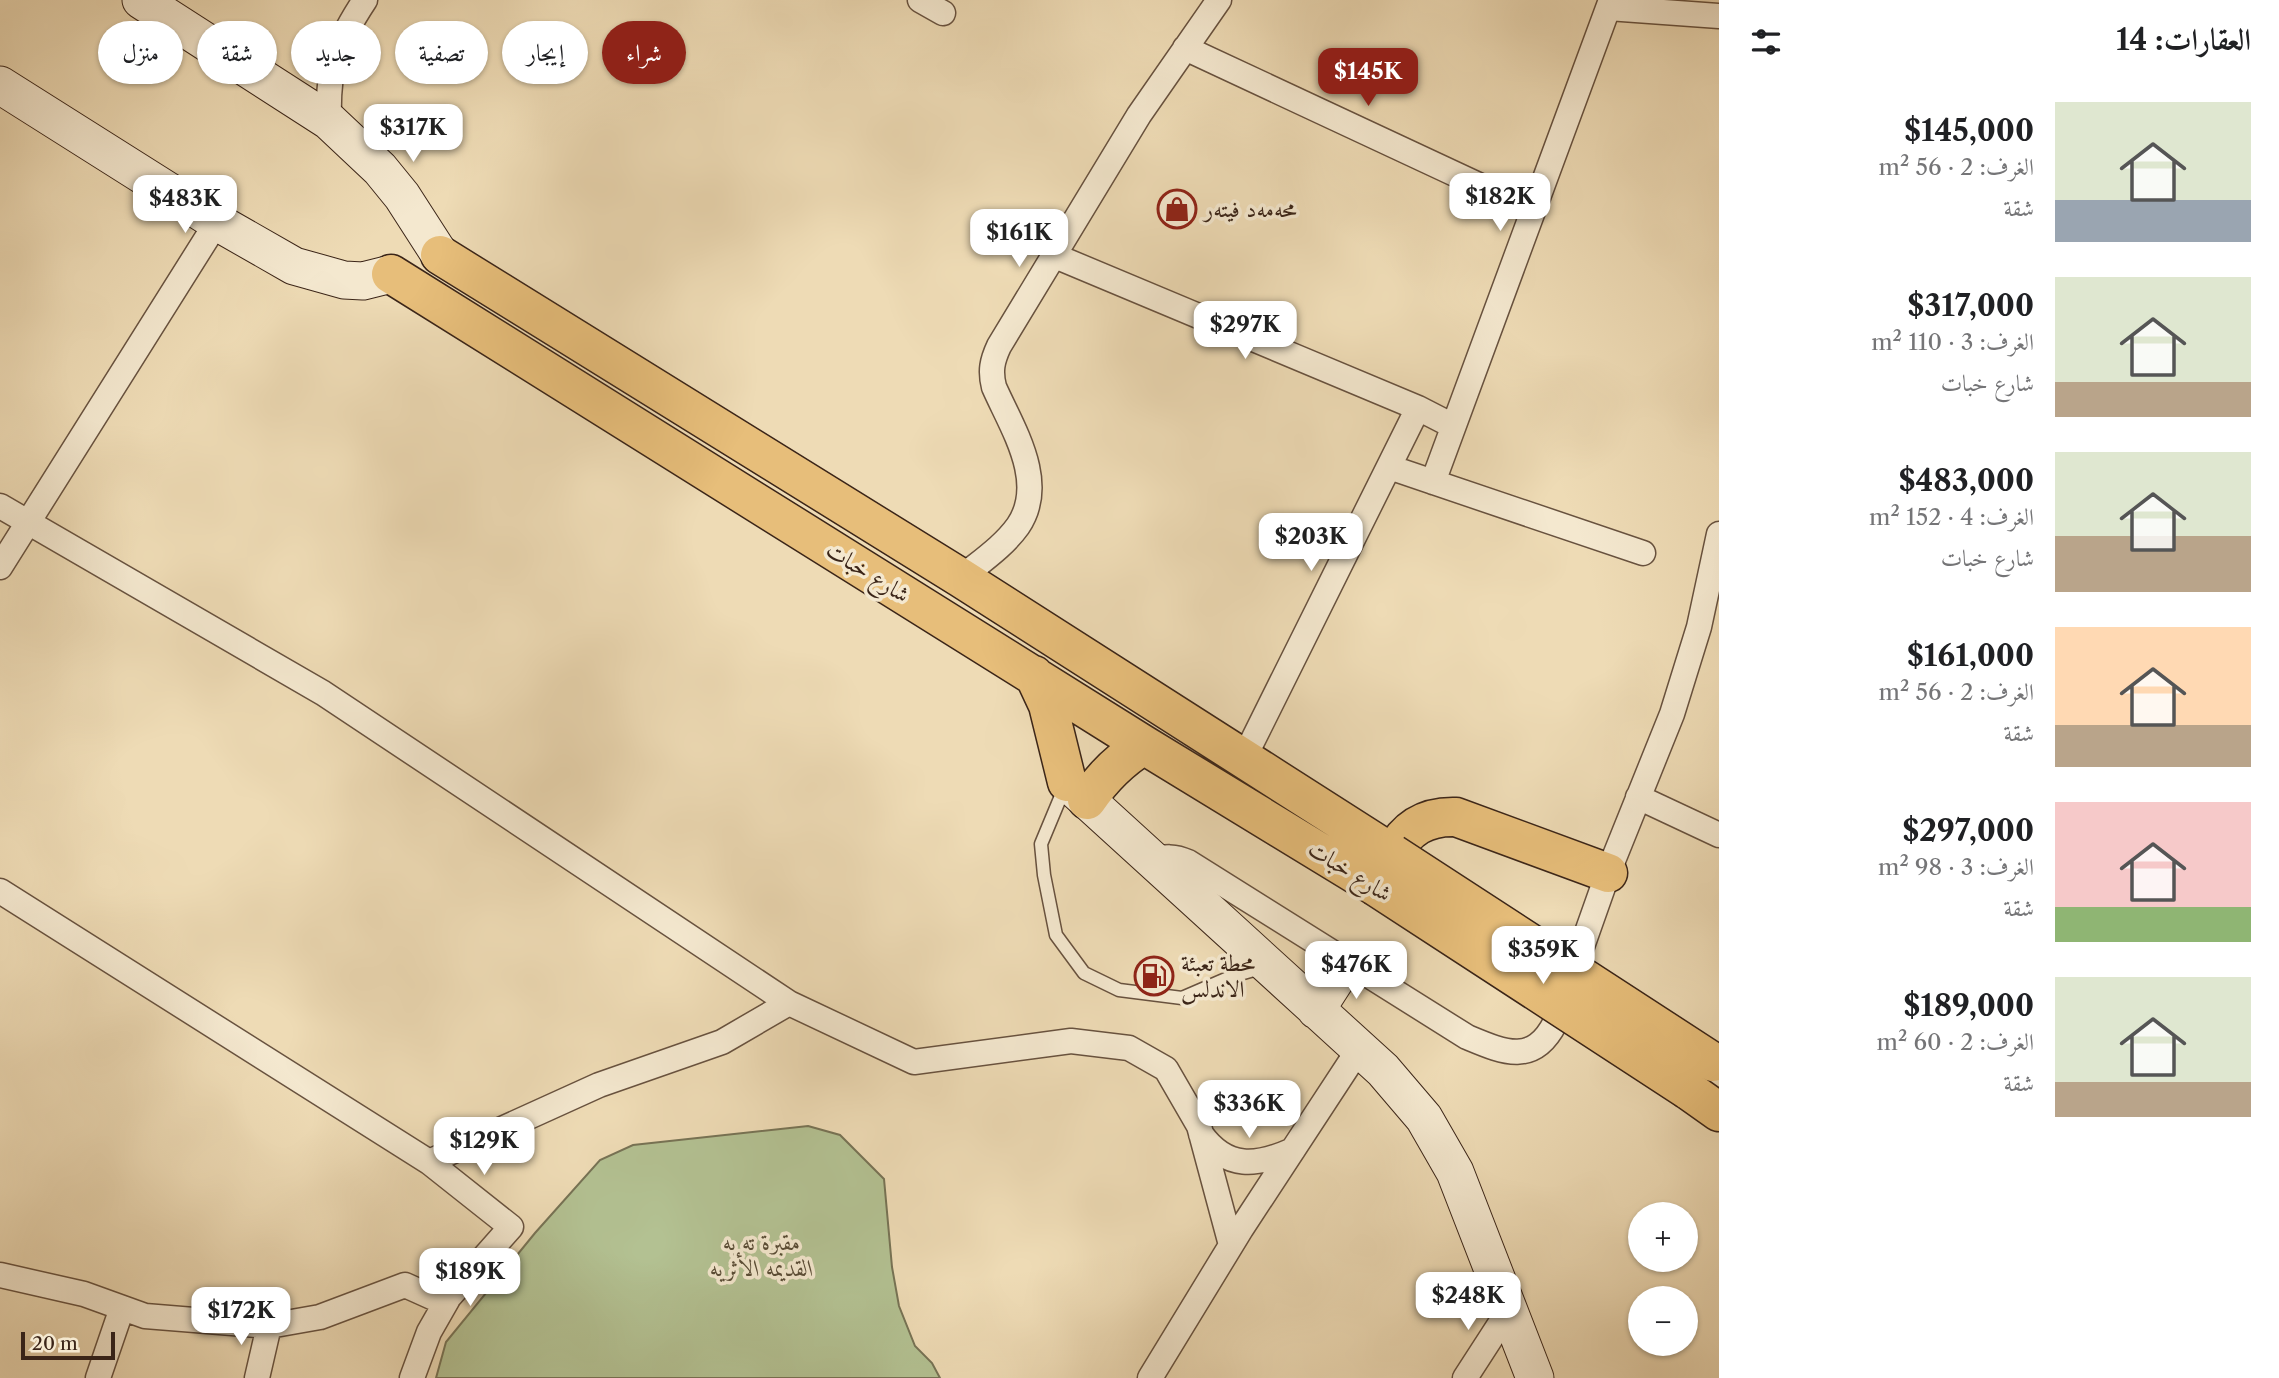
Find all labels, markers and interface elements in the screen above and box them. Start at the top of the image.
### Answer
chip: منزل [98,21,183,84]
chip: شقة [197,21,277,84]
chip: جديد [291,21,381,84]
chip: تصفية [395,21,488,84]
chip: إيجار [502,21,588,84]
chip: شراء [602,21,686,84]
text: العقارات: 14 [2116,21,2251,58]
icon: filters [1747,23,1785,61]
pin: $145K [1319,48,1417,108]
text: $145K [1334,57,1402,85]
pin: $317K [364,104,462,164]
text: $145,000 [1904,112,2034,149]
text: $317K [380,113,446,141]
icon: home [2111,130,2195,214]
text: الغرف: 2 · 56 m² [1879,153,2034,181]
pin: $182K [1451,174,1549,233]
pin: $483K [136,176,234,235]
text: $182K [1465,182,1535,210]
text: $483K [149,184,221,212]
shop icon: محەمەد فیتەر [1156,188,1198,230]
text: شقة [2004,194,2034,222]
place label: محەمەد فیتەر [1202,195,1297,223]
pin: $161K [970,210,1068,269]
text: $161K [986,218,1052,246]
text: $317,000 [1908,287,2034,324]
pin: $297K [1196,302,1294,361]
icon: home [2111,305,2195,389]
text: $297K [1210,310,1280,338]
text: الغرف: 3 · 110 m² [1871,328,2034,356]
text: شارع خبات [1941,369,2034,397]
text: $483,000 [1899,462,2034,499]
icon: home [2111,480,2195,564]
text: الغرف: 4 · 152 m² [1869,503,2034,531]
pin: $203K [1262,514,1360,573]
text: $203K [1275,522,1347,550]
street label: شارع خبات [818,535,915,614]
text: شارع خبات [1941,544,2034,572]
text: $161,000 [1907,637,2034,674]
icon: home [2111,655,2195,739]
text: الغرف: 2 · 56 m² [1879,678,2034,706]
text: شقة [2004,719,2034,747]
text: $297,000 [1902,812,2034,849]
icon: home [2111,830,2195,914]
street label: شارع خبات [1300,834,1397,913]
text: الغرف: 3 · 98 m² [1878,853,2034,881]
text: شقة [2004,894,2034,922]
pin: $359K [1494,926,1592,986]
text: $359K [1508,935,1578,963]
pin: $476K [1307,942,1405,1001]
place label: محطة تعبئة الاندلس [1181,949,1255,1005]
text: $476K [1321,950,1391,978]
fuel station icon: محطة تعبئة الاندلس [1133,955,1175,997]
text: $189,000 [1903,987,2034,1024]
icon: home [2111,1005,2195,1089]
text: الغرف: 2 · 60 m² [1876,1028,2034,1056]
text: شقة [2004,1069,2034,1097]
pin: $336K [1200,1080,1298,1140]
text: $336K [1214,1089,1284,1117]
pin: $129K [435,1118,533,1177]
text: $129K [450,1126,518,1154]
map controls [1628,1202,1698,1356]
button: + [1628,1202,1698,1272]
park label: مقبرة ته په القديمه الأثريه [710,1228,814,1283]
pin: $189K [421,1248,519,1308]
text: $189K [435,1257,505,1285]
pin: $248K [1419,1272,1517,1332]
text: $248K [1432,1281,1504,1309]
button: − [1628,1286,1698,1356]
pin: $172K [192,1288,290,1347]
text: $172K [207,1296,275,1324]
scale bar [21,1329,116,1361]
text: 20 m [32,1332,78,1355]

